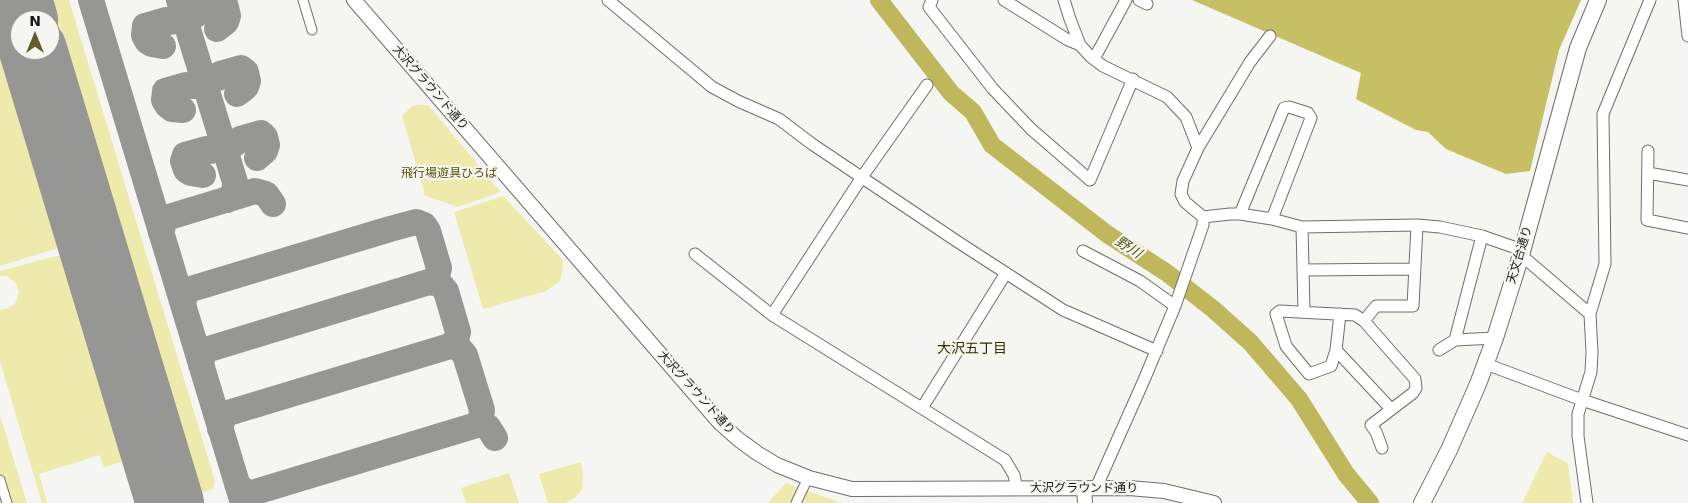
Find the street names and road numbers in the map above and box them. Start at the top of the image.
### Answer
street label: 大沢グラウンド通り [389,43,471,133]
street label: 天文台通り [1504,224,1536,286]
street label: 大沢グラウンド通り [655,348,737,438]
street label: 大沢グラウンド通り [1030,482,1138,496]

